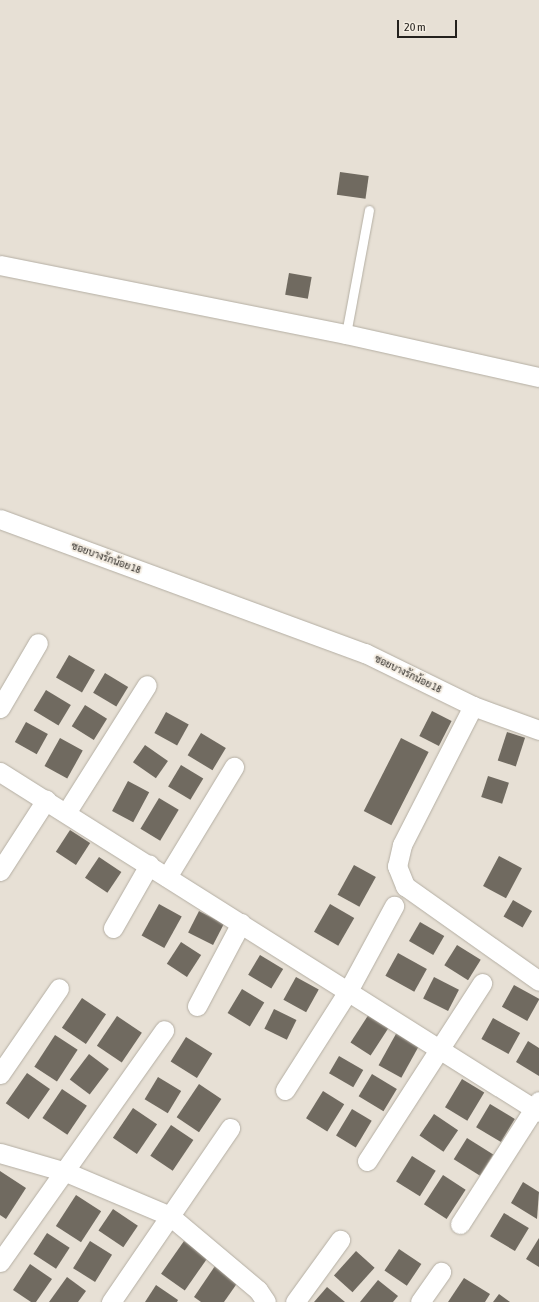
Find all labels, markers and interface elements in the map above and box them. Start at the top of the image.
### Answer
scale bar [399,12,459,38]
text: 20 m [404,20,426,34]
street label: ซอยบางรักน้อย 18 [70,540,142,576]
street label: ซอยบางรักน้อย 18 [373,653,443,695]

